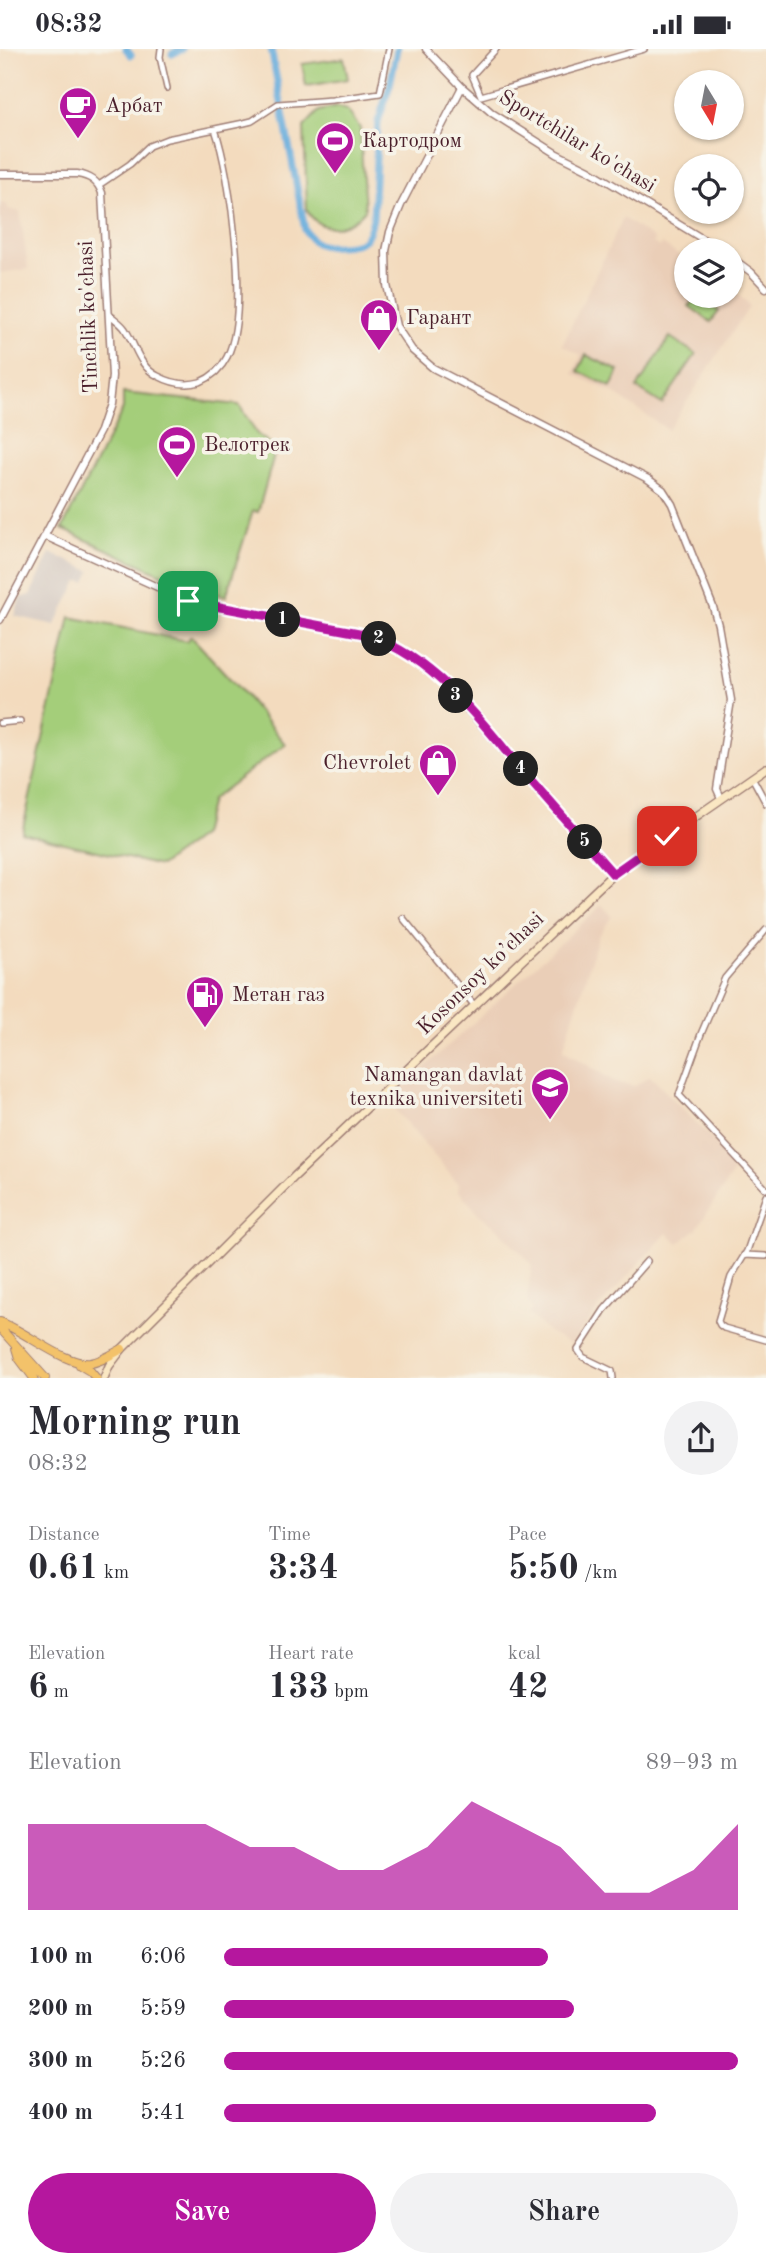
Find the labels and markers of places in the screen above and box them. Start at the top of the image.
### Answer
cafe icon: Арбат [57,85,99,140]
place label: Арбат [105,96,163,117]
sports icon: Картодром [314,120,356,175]
place label: Картодром [362,131,462,152]
shop icon: Гарант [358,297,400,352]
place label: Гарант [406,308,472,329]
sports icon: Велотрек [156,424,198,479]
place label: Велотрек [204,435,291,456]
pin [158,571,218,631]
pin: 1 [266,603,300,637]
pin: 2 [362,621,396,657]
pin: 3 [438,679,474,713]
shop icon: Chevrolet [417,742,459,797]
pin: 4 [504,751,538,787]
place label: Chevrolet [323,753,411,774]
pin [637,806,697,866]
pin: 5 [568,825,602,859]
fuel station icon: Метан газ [184,974,226,1029]
place label: Метан газ [232,985,325,1006]
place label: Namangan davlat texnika universiteti [349,1065,523,1110]
school or university icon: Namangan davlat texnika universiteti [529,1066,571,1121]

